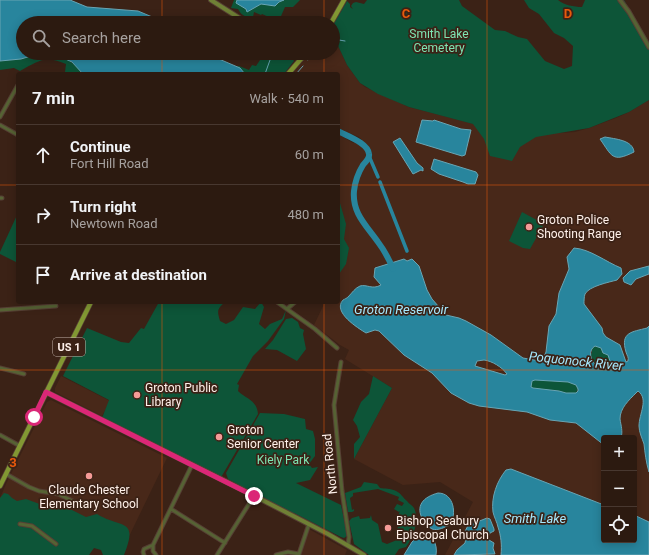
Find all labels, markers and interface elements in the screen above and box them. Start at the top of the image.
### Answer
text: C [402,6,411,21]
text: D [564,6,572,21]
search box [16,16,340,60]
icon: search [30,27,52,49]
park label: Smith Lake Cemetery [409,27,469,55]
text: Search here [62,29,141,47]
text: 7 min [32,88,75,108]
text: Walk · 540 m [249,91,324,106]
text: Continue [70,138,131,156]
icon: ahead [32,144,54,166]
text: 60 m [295,147,324,162]
text: Fort Hill Road [70,156,148,171]
text: Turn right [70,198,136,216]
icon: right [32,204,54,226]
text: 480 m [287,207,324,222]
place label: Groton Police Shooting Range [537,213,621,241]
text: Newtown Road [70,216,157,231]
marker: Groton Police Shooting Range [524,222,534,232]
icon: arrive [32,264,54,286]
text: Arrive at destination [70,266,207,284]
water label: Groton Reservoir [354,302,449,317]
road number: US 1 [53,338,85,356]
water label: Poquonock River [528,349,625,373]
place label: Groton Public Library [145,381,217,409]
marker: Groton Public Library [132,390,142,400]
route start [25,408,43,426]
place label: Groton Senior Center [227,423,299,451]
marker: Groton Senior Center [214,432,224,442]
street label: North Road [320,433,340,495]
map controls [601,435,637,543]
button: + [601,435,637,471]
park label: Kiely Park [257,453,310,467]
text: 3 [9,455,17,470]
marker: Claude Chester Elementary School [84,471,94,481]
button: − [601,471,637,507]
place label: Claude Chester Elementary School [39,483,139,511]
route end [245,487,263,505]
button: locate [601,507,637,543]
water label: Smith Lake [504,511,567,526]
place label: Bishop Seabury Episcopal Church [396,514,489,542]
marker: Bishop Seabury Episcopal Church [383,523,393,533]

